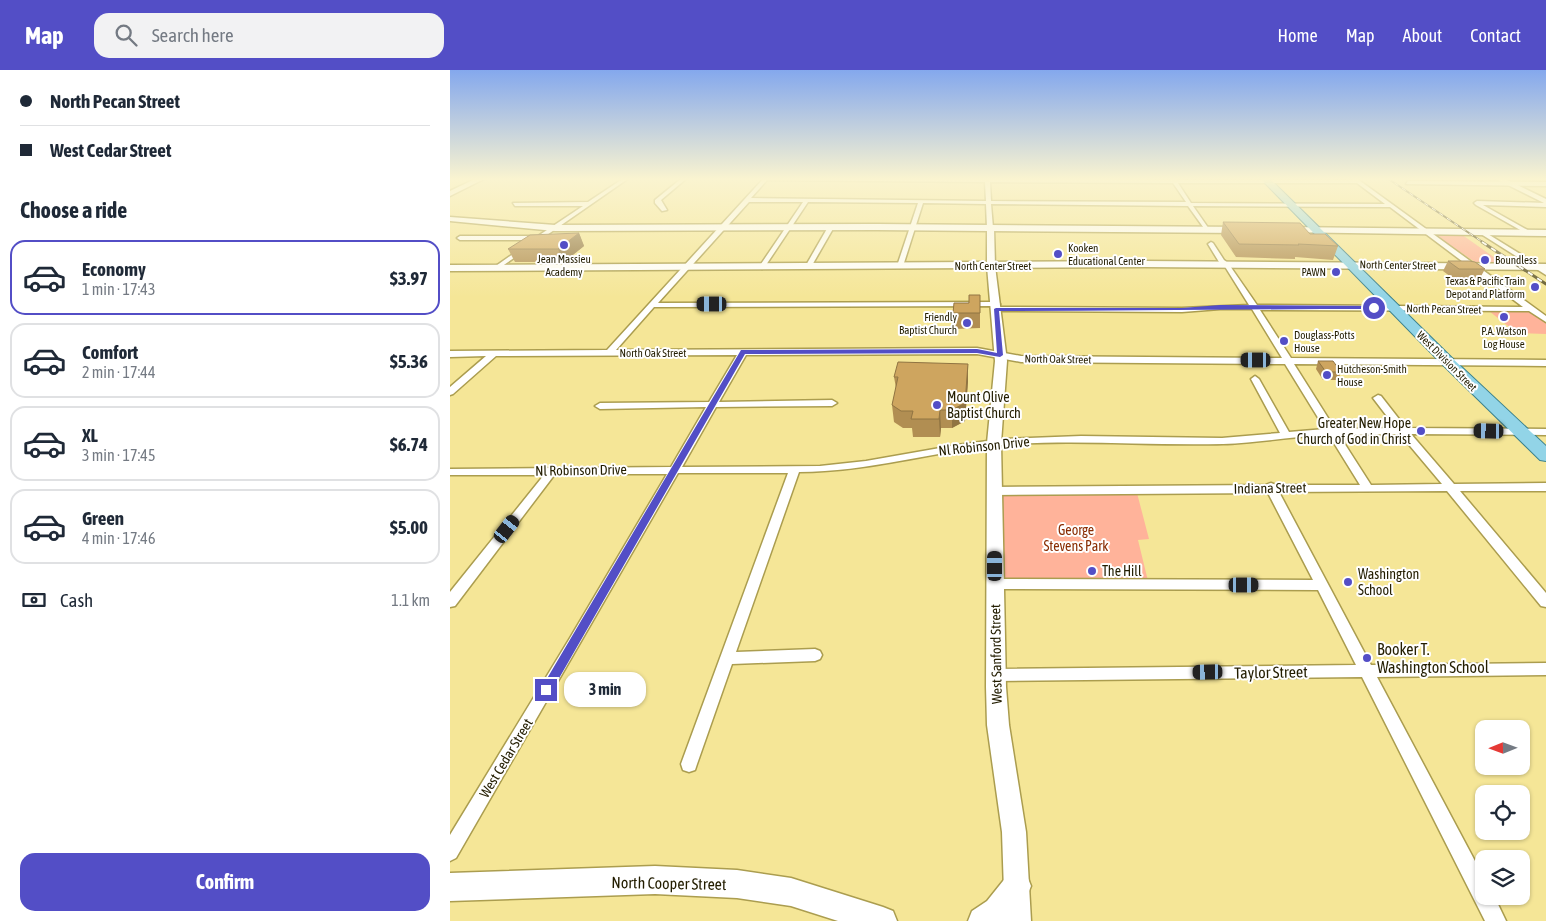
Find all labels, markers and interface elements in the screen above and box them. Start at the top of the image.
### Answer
search box [94,13,444,58]
icon: search [112,21,140,49]
text: Map [25,22,64,49]
text: Search here [152,24,234,46]
text: Home [1278,25,1318,46]
text: Map [1346,25,1375,46]
text: About [1403,25,1442,46]
text: Contact [1470,25,1521,46]
text: North Pecan Street [50,90,180,112]
text: West Cedar Street [50,139,171,161]
text: Choose a ride [20,197,127,223]
marker: Jean Massieu Academy [558,239,570,251]
place label: Kooken Educational Center [1068,242,1145,267]
marker: Kooken Educational Center [1052,248,1064,260]
place label: Jean Massieu Academy [537,253,591,278]
marker: Boundless [1479,254,1491,266]
place label: Boundless [1495,254,1537,266]
icon: car [22,255,67,300]
text: Economy [82,258,146,280]
street label: North Center Street [1359,258,1437,272]
street label: North Center Street [954,260,1032,272]
place label: PAWN [1301,266,1326,278]
marker: PAWN [1330,266,1342,278]
text: $3.97 [390,267,428,289]
place label: Texas & Pacific Train Depot and Platform [1446,275,1525,300]
text: 1 min · 17:43 [82,280,155,298]
marker: Texas & Pacific Train Depot and Platform [1529,281,1541,293]
car [697,297,727,312]
route start [1363,297,1385,319]
street label: North Pecan Street [1406,302,1482,316]
place label: Friendly Baptist Church [899,311,957,336]
marker: P.A. Watson Log House [1498,311,1510,323]
marker: Friendly Baptist Church [961,317,973,329]
place label: P.A. Watson Log House [1481,325,1527,350]
place label: Douglass-Potts House [1294,329,1355,354]
street label: West Division Street [1415,329,1479,393]
marker: Douglass-Potts House [1278,335,1290,347]
icon: car [22,338,67,383]
text: Comfort [82,341,138,363]
street label: North Oak Street [620,347,686,359]
text: $5.36 [390,350,428,372]
street label: North Oak Street [1024,352,1092,366]
car [1241,353,1271,368]
text: 2 min · 17:44 [82,363,155,381]
place label: Hutcheson-Smith House [1337,363,1407,388]
marker: Hutcheson-Smith House [1321,369,1333,381]
place label: Mount Olive Baptist Church [947,389,1021,421]
marker: Mount Olive Baptist Church [931,399,943,411]
place label: Greater New Hope Church of God in Christ [1297,415,1411,447]
icon: car [22,421,67,466]
car [1473,423,1504,439]
text: XL [82,424,98,446]
marker: Greater New Hope Church of God in Christ [1415,425,1427,437]
text: $6.74 [390,433,428,455]
street label: Nl Robinson Drive [938,433,1030,459]
text: 3 min · 17:45 [82,446,155,464]
street label: Nl Robinson Drive [535,461,627,479]
street label: Indiana Street [1234,479,1306,497]
icon: car [22,504,67,549]
text: Green [82,507,124,529]
car [491,513,522,545]
text: $5.00 [390,516,428,538]
park label: George Stevens Park [1043,522,1109,554]
text: 4 min · 17:46 [82,529,155,547]
car [987,551,1002,581]
place label: The Hill [1102,563,1142,579]
marker: The Hill [1086,565,1098,577]
place label: Washington School [1358,566,1419,598]
marker: Washington School [1342,576,1354,588]
car [1229,578,1259,593]
icon: cash [20,586,48,614]
text: Cash [60,589,93,611]
text: 1.1 km [391,591,430,609]
street label: West Sanford Street [987,604,1005,704]
place label: Booker T. Washington School [1377,640,1490,677]
marker: Booker T. Washington School [1361,652,1373,664]
street label: Taylor Street [1234,662,1308,683]
car [1192,664,1223,680]
callout: 3 min [564,672,646,708]
route end [535,679,557,701]
text: 3 min [589,680,621,698]
street label: West Cedar Street [476,716,536,800]
north arrow [1475,720,1530,775]
map controls [1475,720,1530,905]
button: locate [1475,785,1530,840]
button: layers [1475,850,1530,905]
button: Confirm [20,853,430,911]
street label: North Cooper Street [611,873,727,894]

